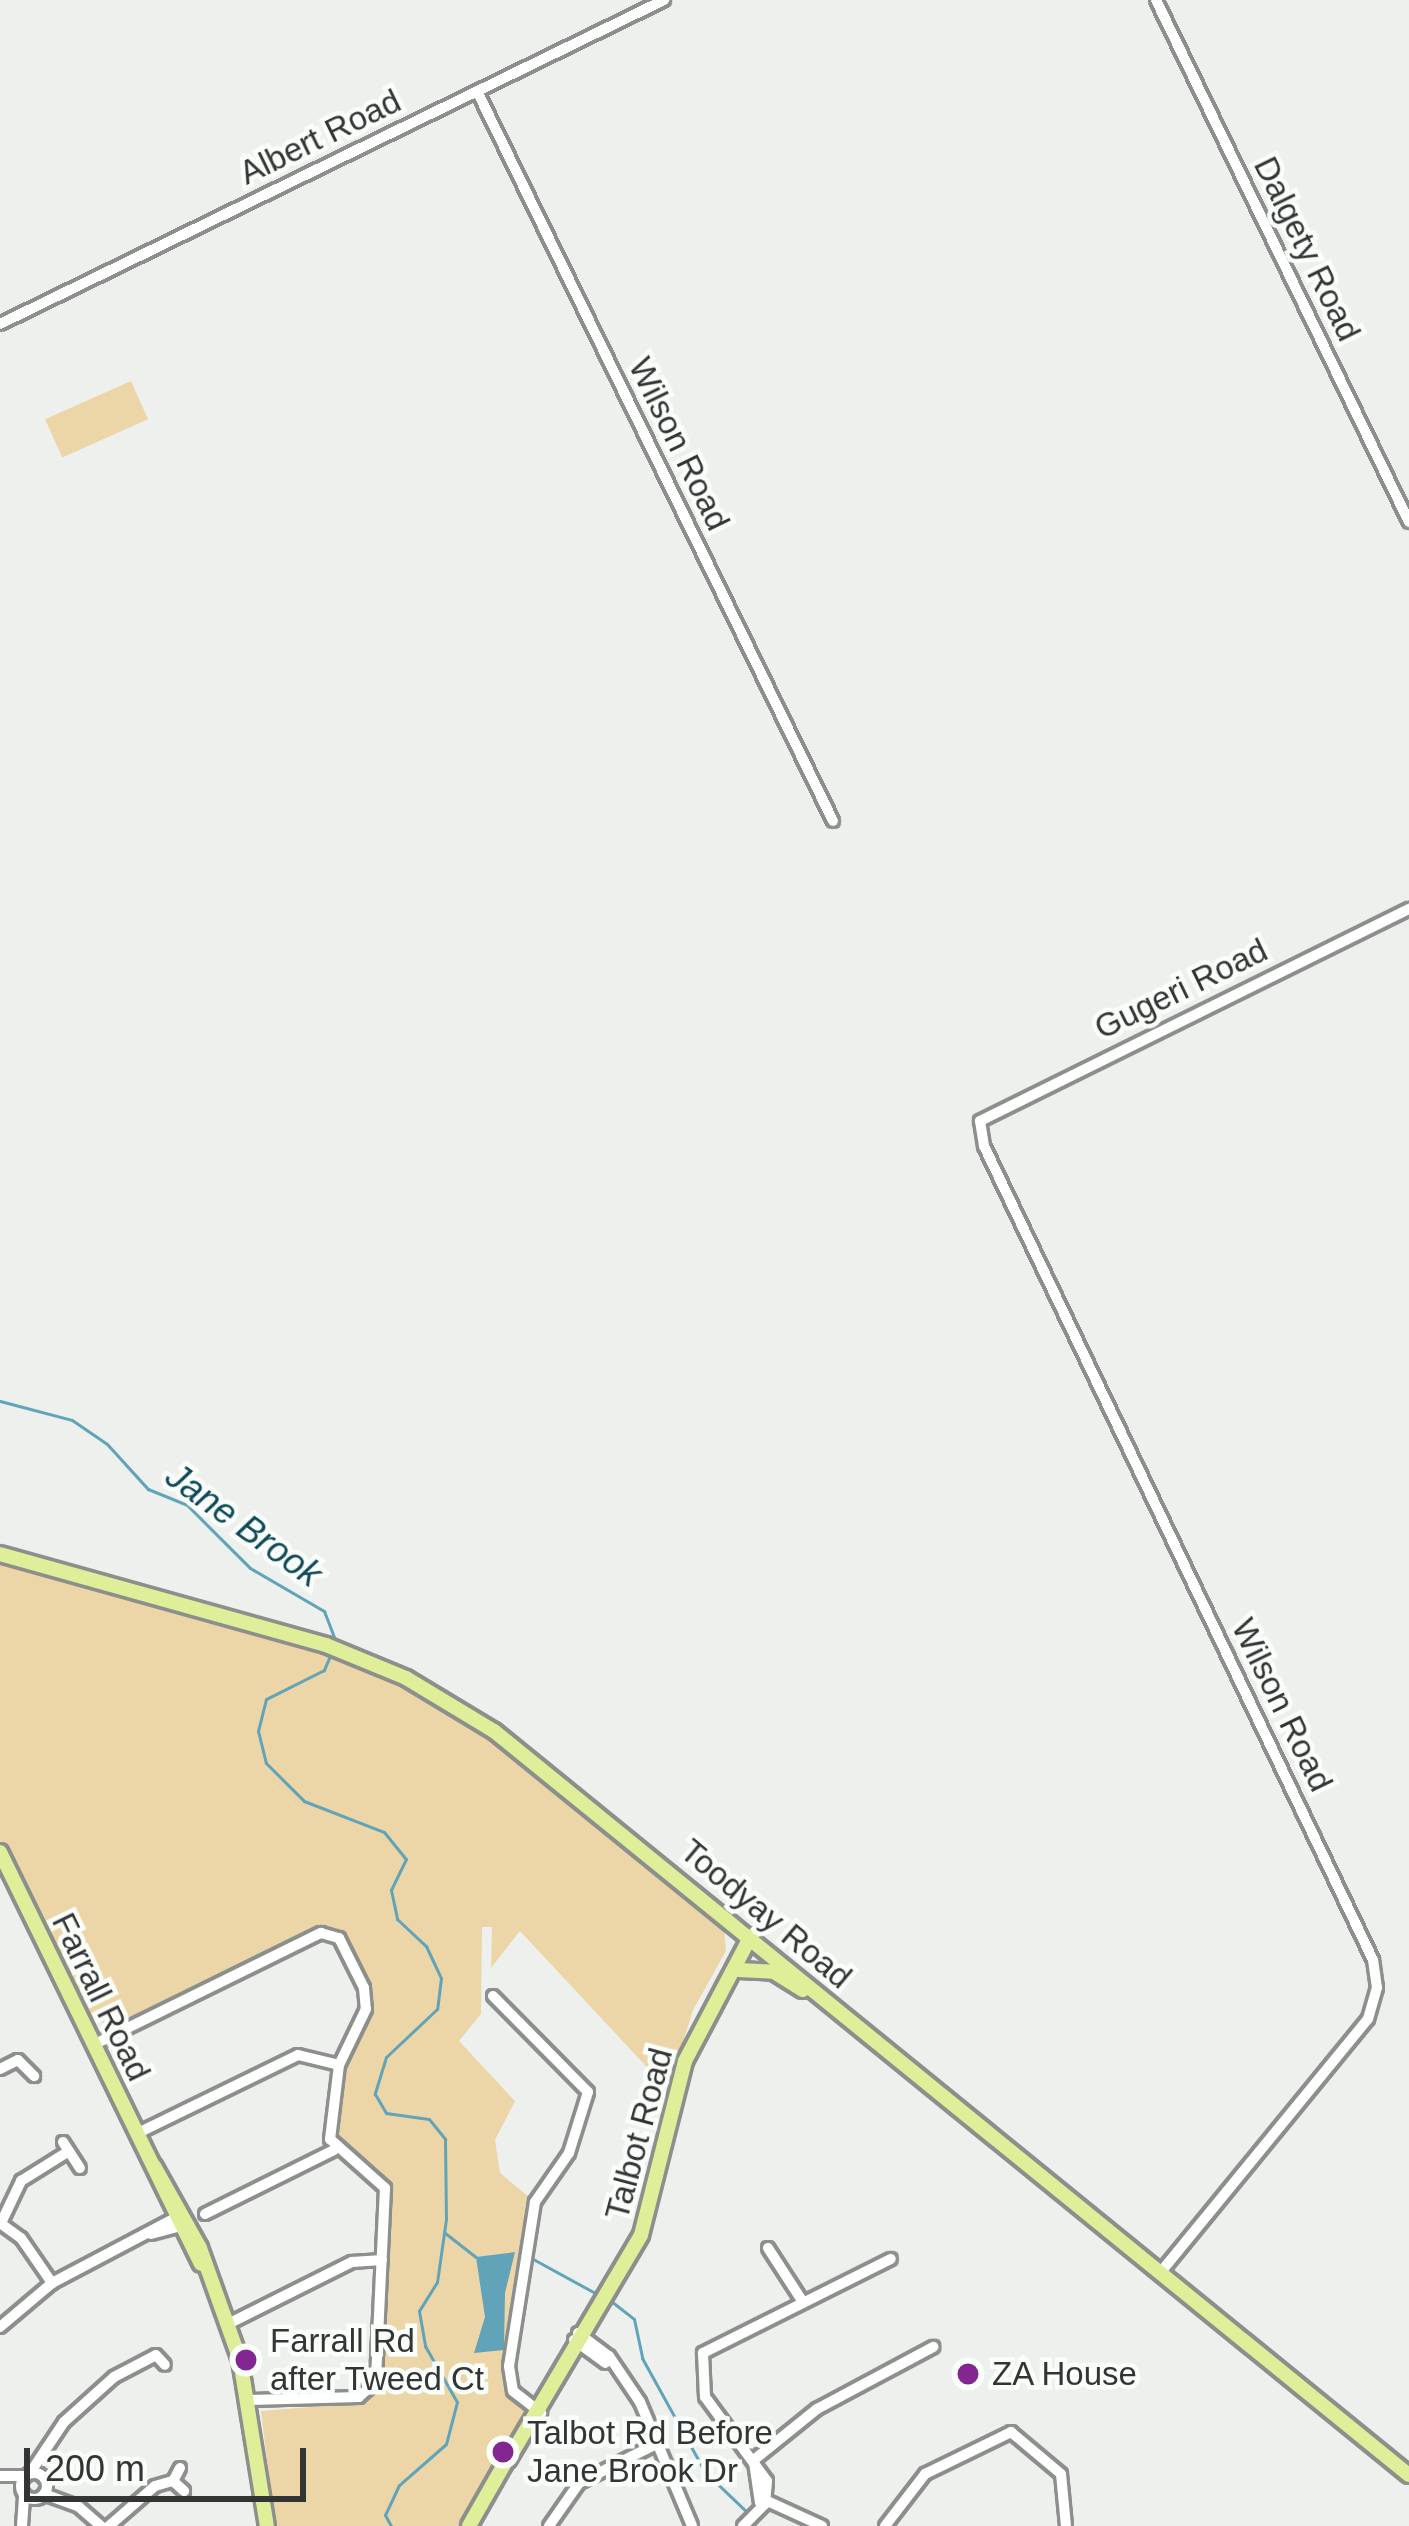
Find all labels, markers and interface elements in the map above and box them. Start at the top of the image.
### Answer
street label: Albert Road [233,81,407,193]
street label: Dalgety Road [1245,150,1369,348]
street label: Wilson Road [620,351,738,537]
street label: Gugeri Road [1088,930,1274,1048]
water label: Jane Brook [158,1454,330,1596]
street label: Wilson Road [1223,1612,1341,1798]
street label: Toodyay Road [672,1831,860,1997]
street label: Farrall Road [43,1907,159,2087]
street label: Talbot Road [597,2044,681,2224]
place label: Farrall Rd after Tweed Ct [270,2321,485,2399]
marker: Farrall Rd after Tweed Ct [233,2347,259,2373]
place label: ZA House [992,2354,1139,2394]
marker: ZA House [955,2361,981,2387]
place label: Talbot Rd Before Jane Brook Dr [527,2413,773,2491]
scale bar [30,2424,312,2498]
marker: Talbot Rd Before Jane Brook Dr [490,2439,516,2465]
text: 200 m [45,2448,145,2489]

